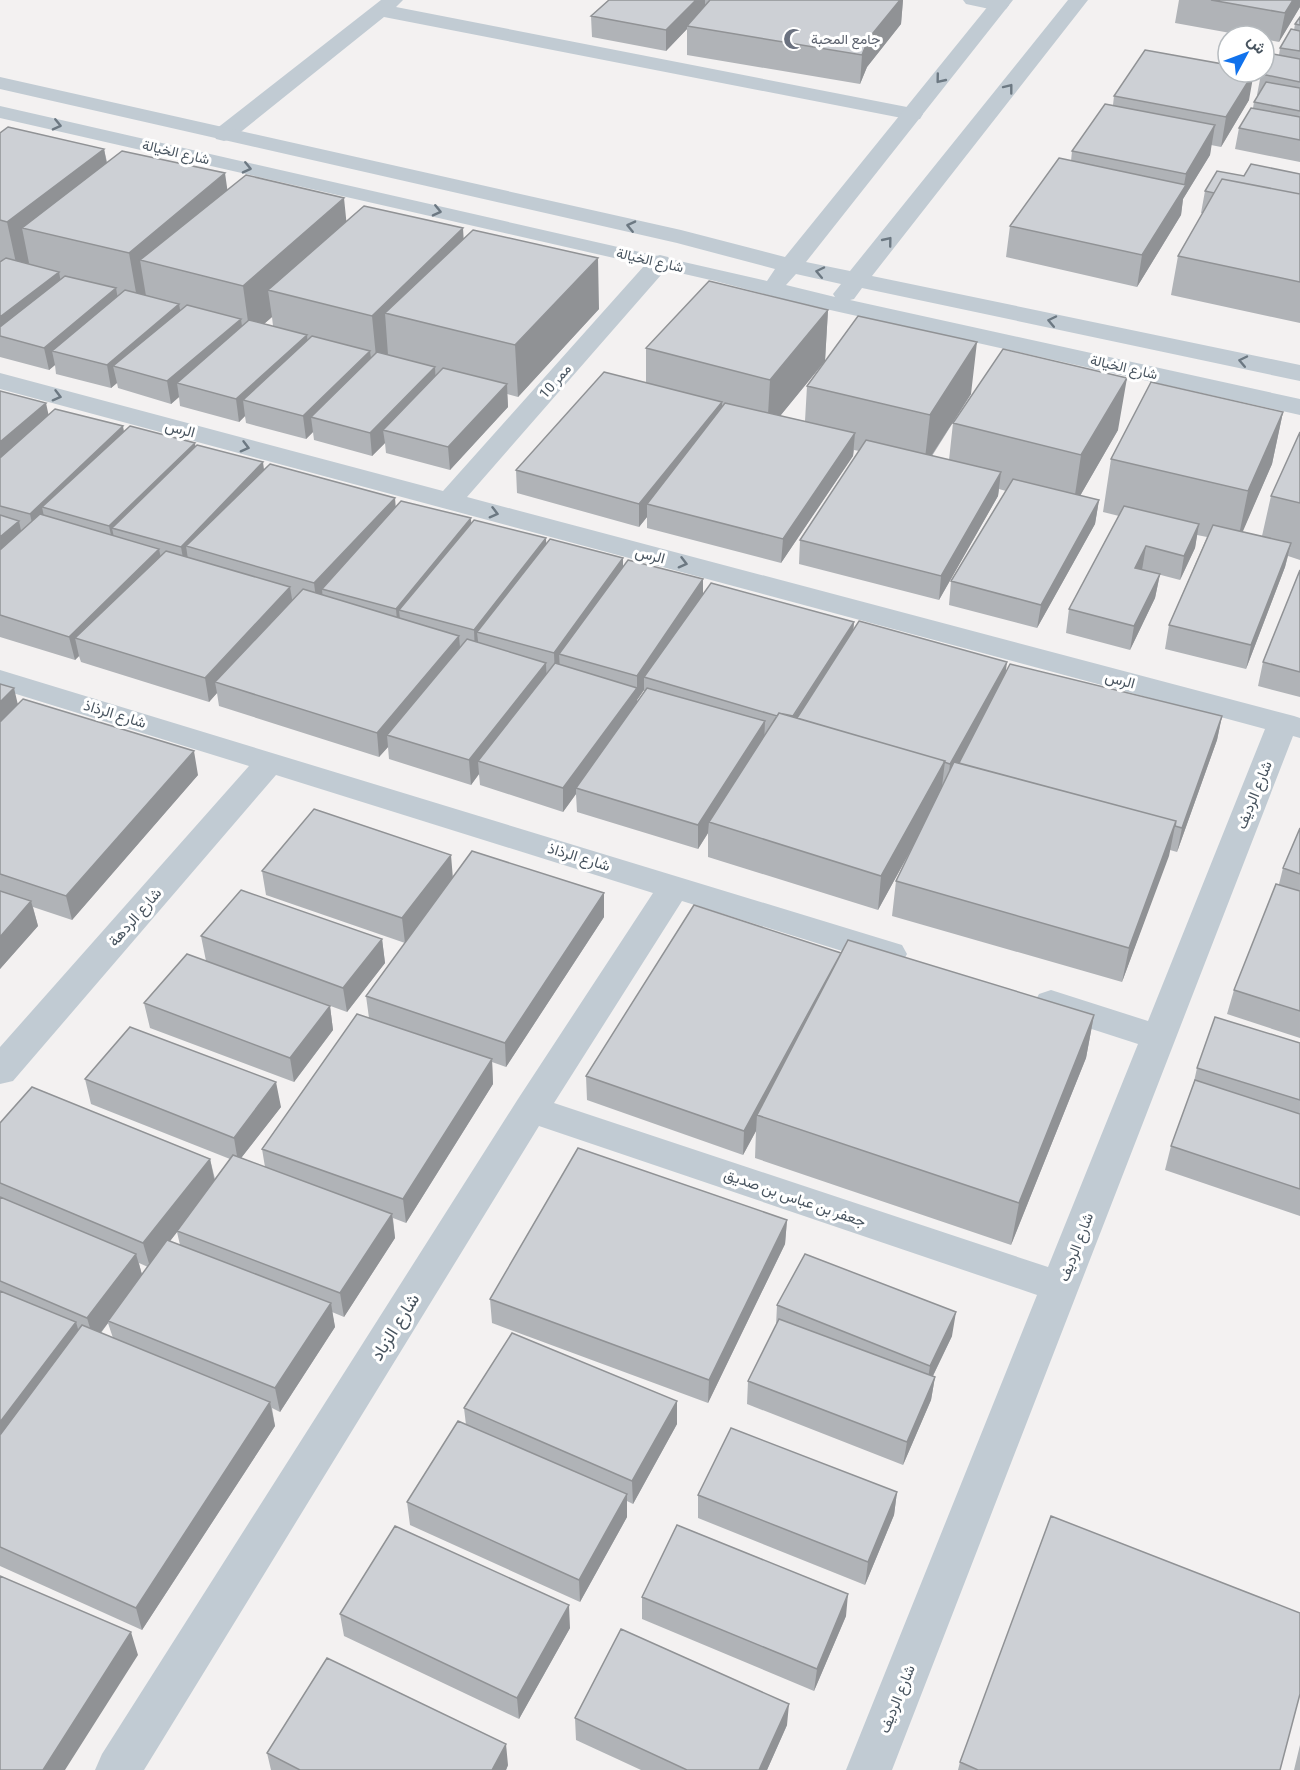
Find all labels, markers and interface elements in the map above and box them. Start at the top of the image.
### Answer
north arrow [1216,24,1276,84]
mosque icon: جامع المحبة [782,27,806,51]
place label: جامع المحبة [811,31,880,50]
text: ش [1243,31,1270,58]
one-way arrow [937,72,948,83]
one-way arrow [1001,83,1012,94]
one-way arrow [52,118,62,131]
street label: شارع الخيالة [140,137,211,170]
one-way arrow [242,161,252,174]
one-way arrow [432,204,442,217]
one-way arrow [626,220,636,233]
one-way arrow [881,237,892,248]
street label: شارع الخيالة [614,245,685,278]
one-way arrow [815,266,825,279]
one-way arrow [1047,315,1057,328]
street label: شارع الخيالة [1088,352,1159,385]
one-way arrow [1238,355,1248,368]
street label: ممر 10 [536,361,575,402]
one-way arrow [51,389,61,402]
street label: الرس [163,416,197,443]
one-way arrow [240,439,250,452]
one-way arrow [489,506,499,519]
street label: الرس [633,542,667,569]
one-way arrow [677,556,687,569]
street label: الرس [1103,667,1137,694]
street label: شارع الرذاذ [81,696,148,734]
street label: شارع الرديف [1232,758,1278,833]
street label: شارع الرذاذ [545,839,612,877]
street label: شارع الردهة [105,884,167,951]
street label: جعفر بن عباس بن صديق [721,1165,868,1232]
street label: شارع الرديف [1055,1210,1099,1285]
street label: شارع الزباد [366,1289,425,1365]
street label: شارع الرديف [875,1662,921,1737]

